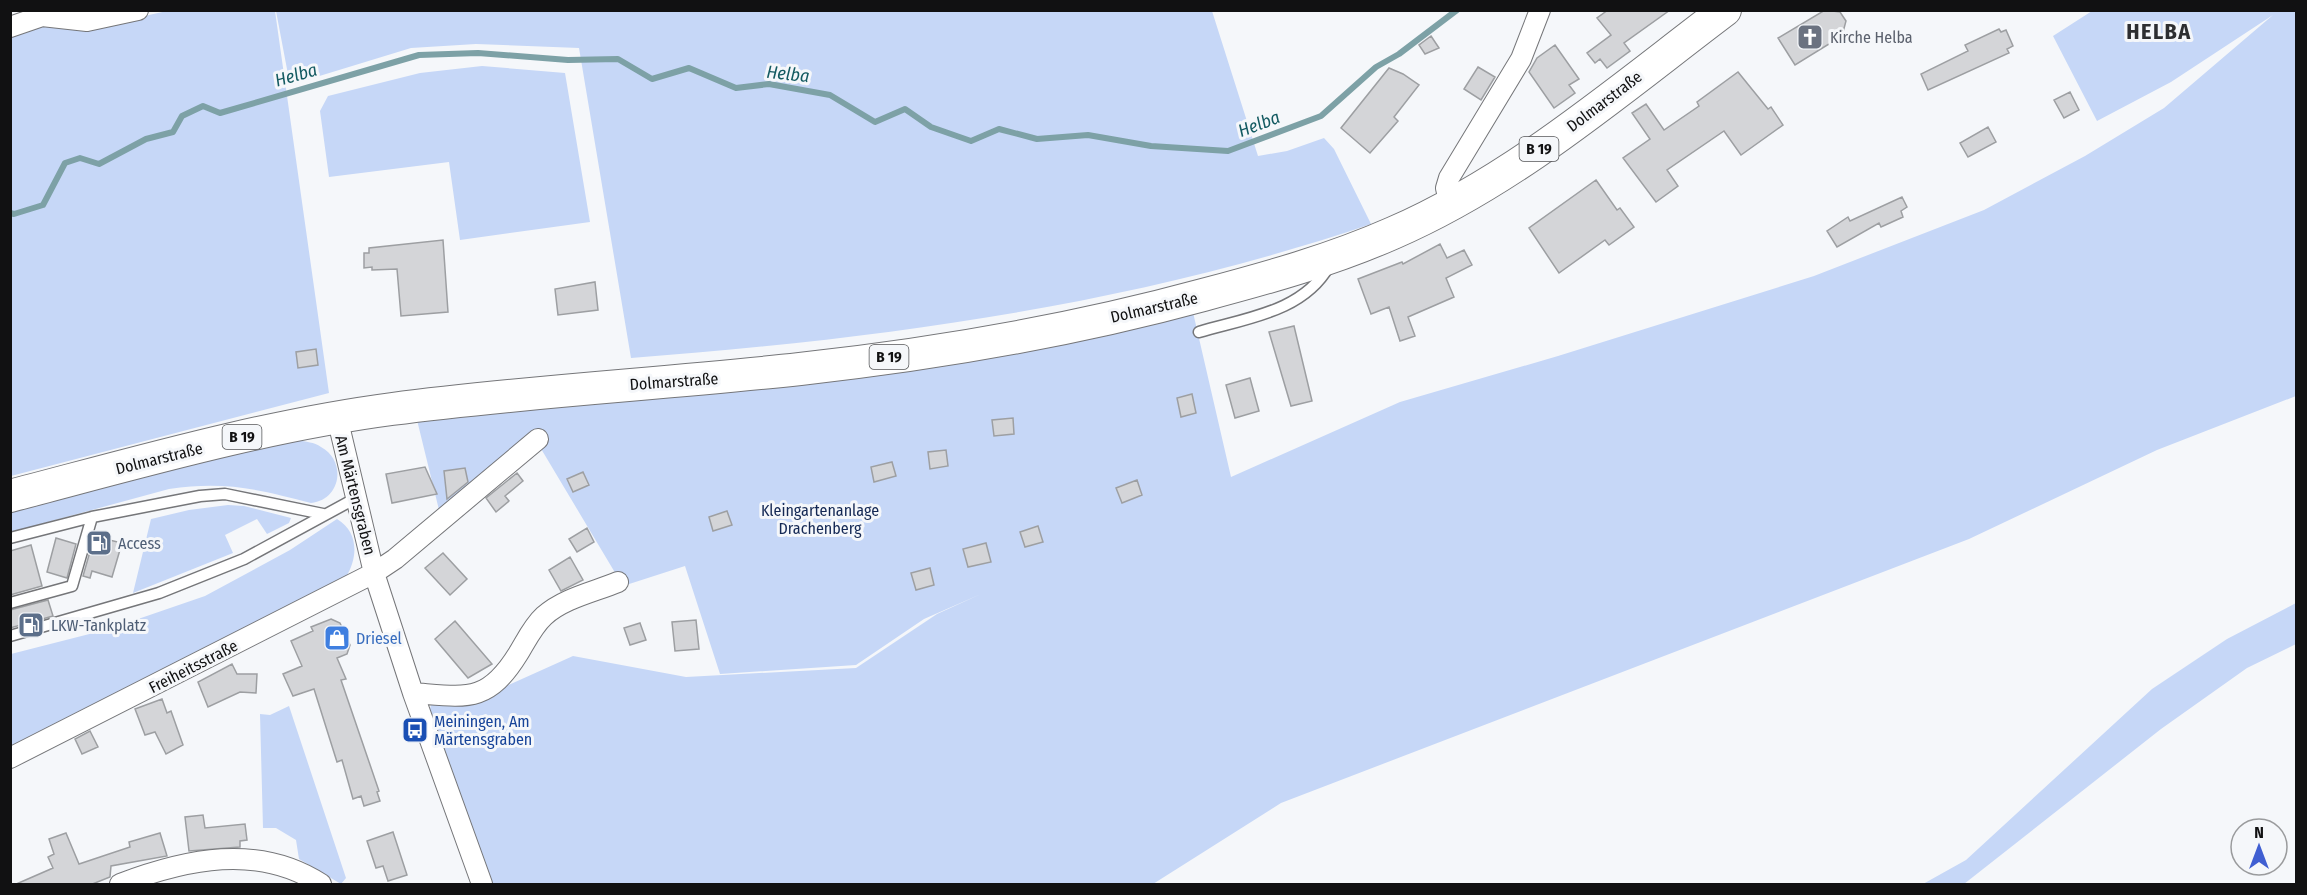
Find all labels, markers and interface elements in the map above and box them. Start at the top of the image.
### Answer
district label: HELBA [2126,18,2192,45]
church icon: Kirche Helba [1795,22,1825,52]
place label: Kirche Helba [1830,28,1913,47]
water label: Helba [272,59,320,91]
water label: Helba [765,61,811,87]
street label: Dolmarstraße [1563,67,1646,136]
water label: Helba [1235,106,1283,142]
road number: B 19 [1520,137,1558,161]
street label: Dolmarstraße [1109,288,1200,327]
road number: B 19 [870,345,908,369]
street label: Dolmarstraße [629,369,719,394]
road number: B 19 [222,425,262,449]
street label: Am Märtensgraben [331,433,380,557]
street label: Dolmarstraße [114,438,205,478]
park label: Kleingartenanlage Drachenberg [761,501,879,538]
fuel station icon: Access [84,528,114,558]
place label: Access [118,534,161,553]
fuel station icon: LKW-Tankplatz [16,610,46,640]
place label: LKW-Tankplatz [51,616,146,635]
shop icon: Driesel [322,623,352,653]
place label: Driesel [356,629,402,648]
street label: Freiheitsstraße [146,636,241,697]
place label: Meiningen, Am Märtensgraben [434,712,532,749]
bus stop icon: Meiningen, Am Märtensgraben [400,715,430,745]
north arrow [2229,817,2289,877]
text: N [2254,823,2264,842]

